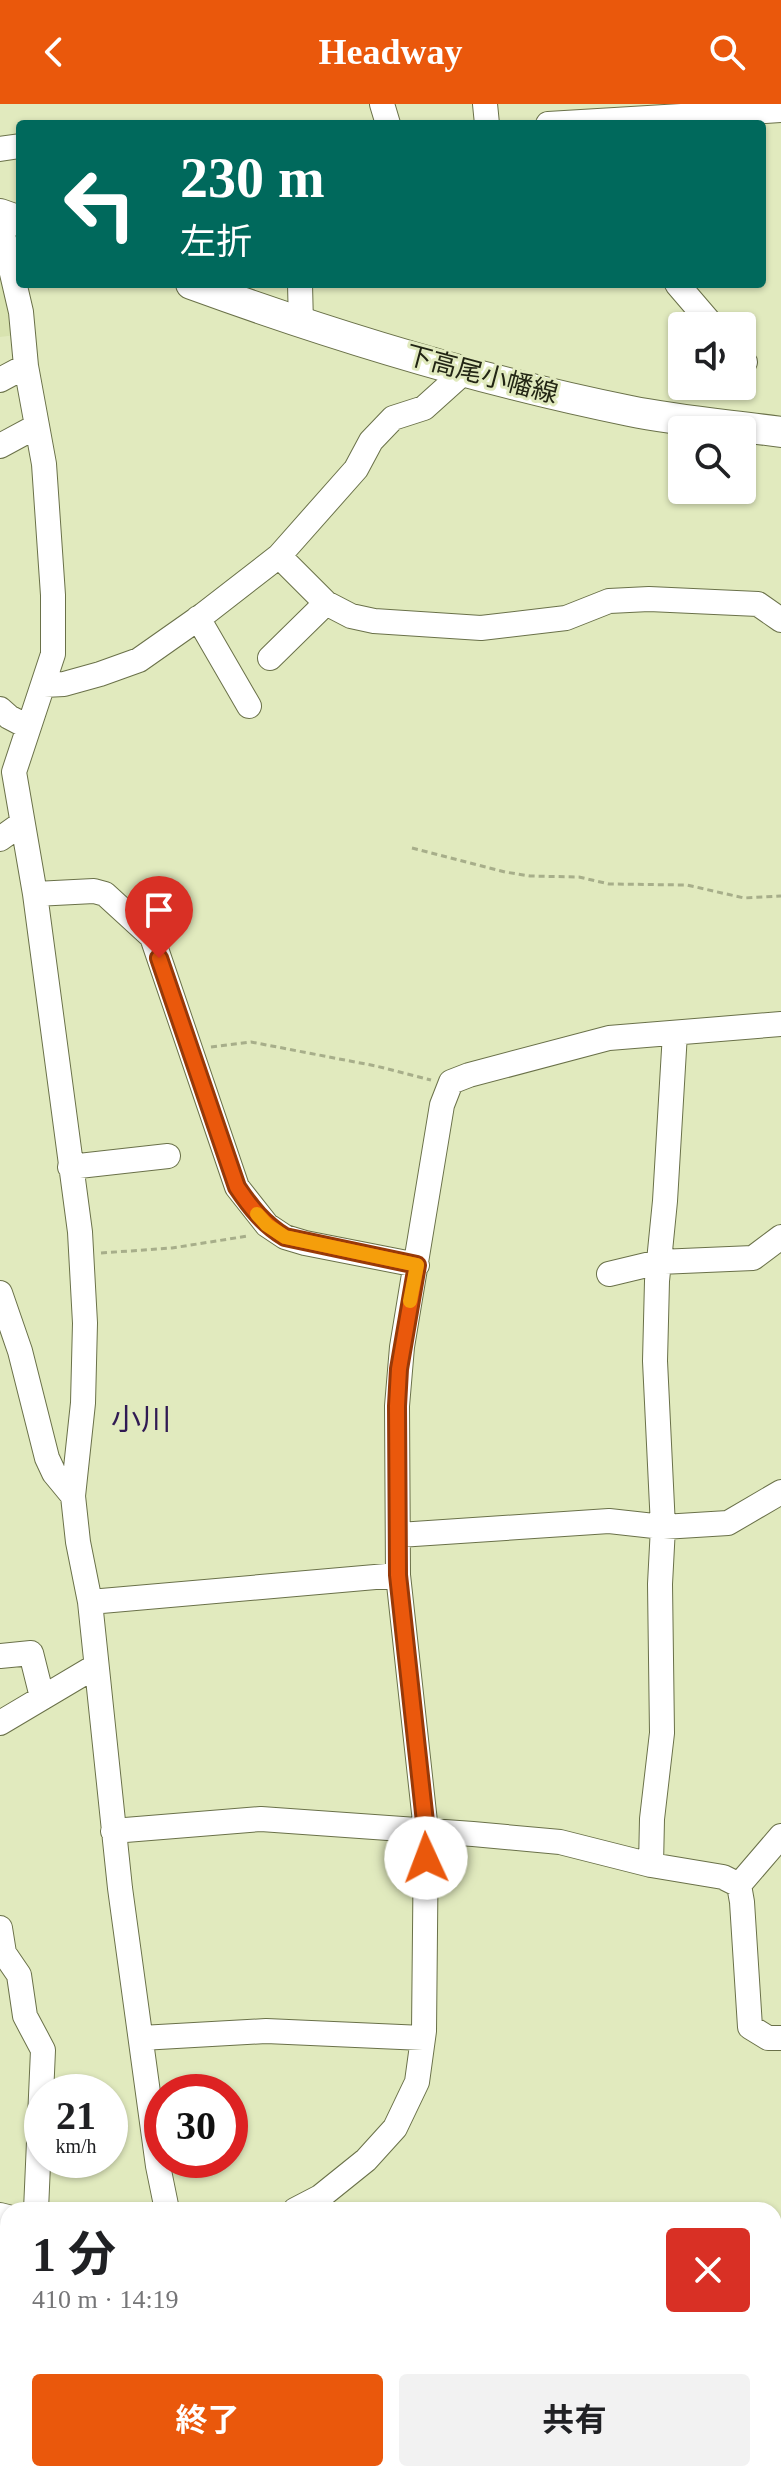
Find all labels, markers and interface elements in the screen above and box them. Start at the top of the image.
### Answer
icon: back [32,30,76,74]
icon: search [705,30,749,74]
text: Headway [319,32,463,72]
text: 230 m [180,147,325,209]
icon: left [48,152,152,256]
text: 左折 [180,222,252,262]
map controls [668,312,756,504]
button: sound [668,312,756,400]
street label: 下高尾小幡線 [403,340,561,409]
button: search [668,416,756,504]
pin [125,876,193,958]
icon: arrive [137,888,181,932]
district label: 小川 [111,1403,171,1436]
position arrow [384,1816,468,1900]
speed limit sign: 30 [144,2074,248,2178]
text: 21 [56,2093,96,2138]
text: km/h [55,2135,97,2157]
text: 1 分 [32,2228,116,2281]
button: close [666,2228,750,2312]
text: 410 m · 14:19 [32,2285,179,2314]
button: 終了 [32,2374,383,2466]
button: 共有 [399,2374,750,2466]

